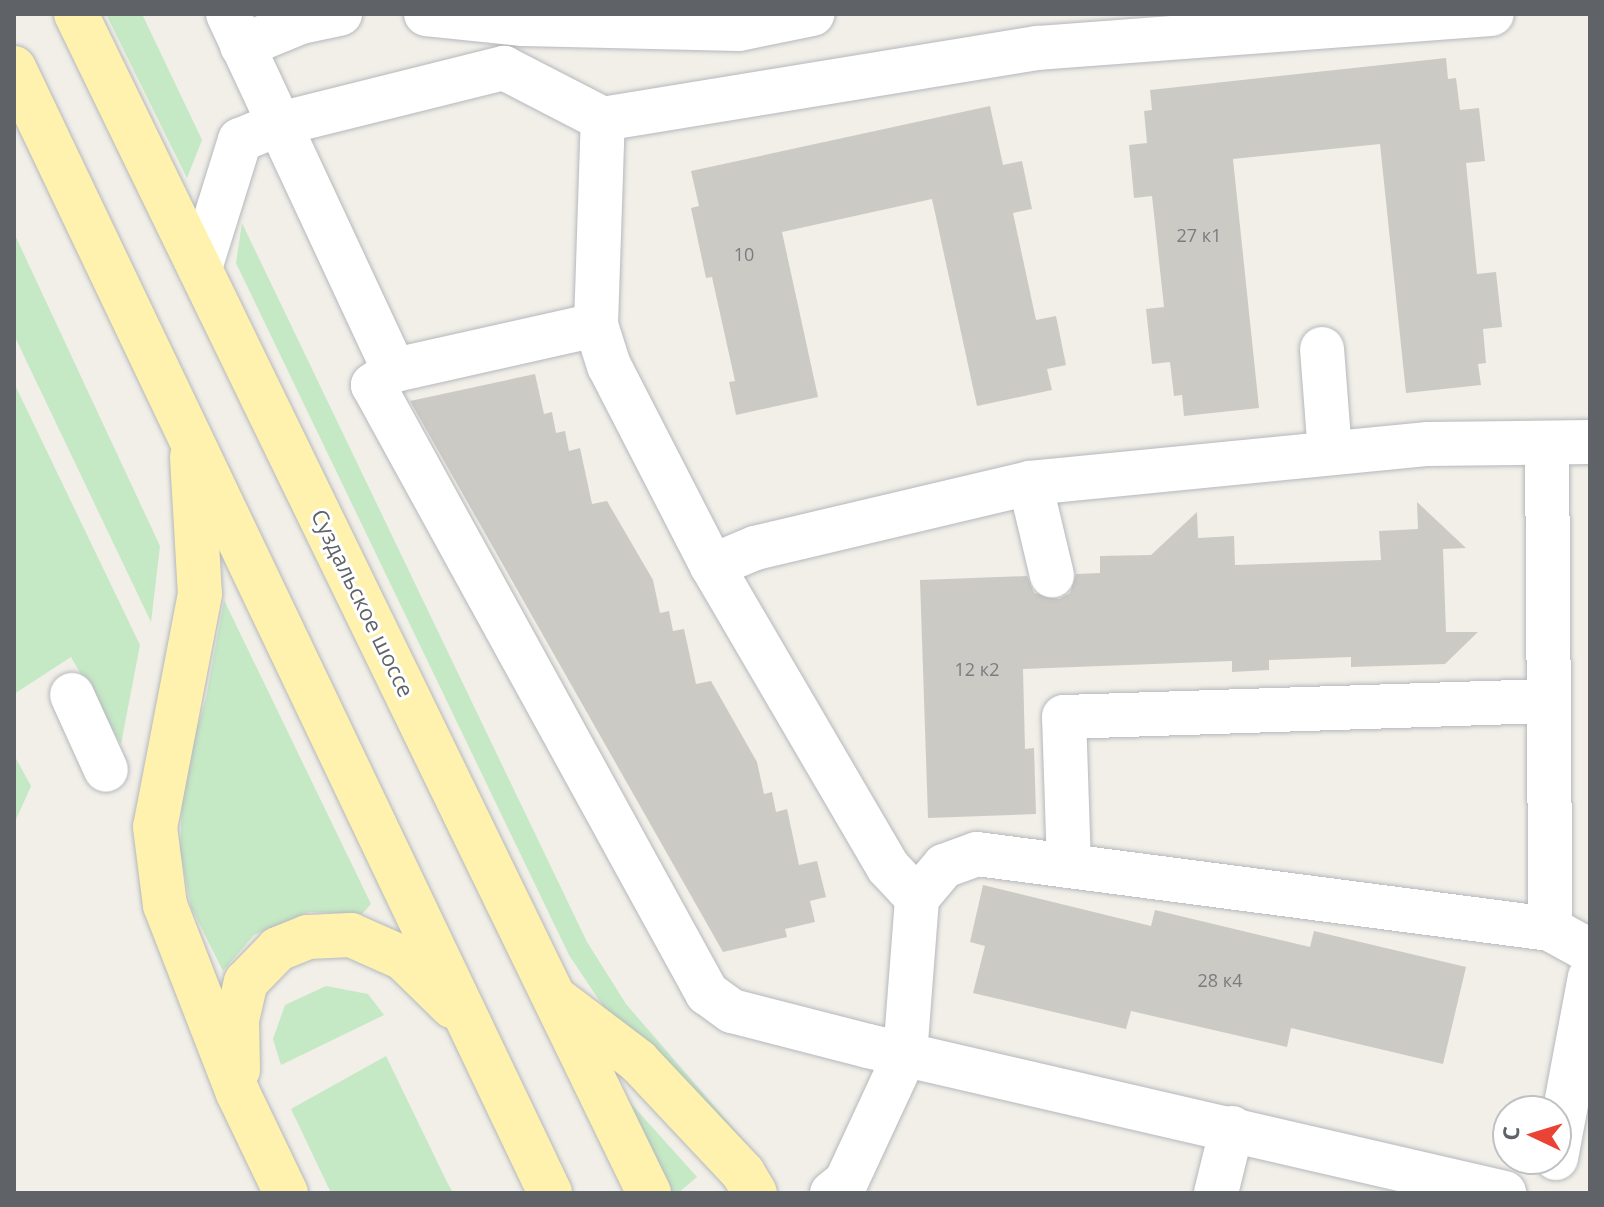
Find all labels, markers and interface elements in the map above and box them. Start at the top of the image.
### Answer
house number: 27 к1 [1177,224,1221,246]
house number: 10 [734,243,754,265]
street label: Суздальское шоссе [306,505,420,701]
house number: 12 к2 [955,658,999,680]
house number: 28 к4 [1198,969,1242,991]
north arrow [1492,1095,1572,1175]
text: С [1495,1125,1526,1142]

